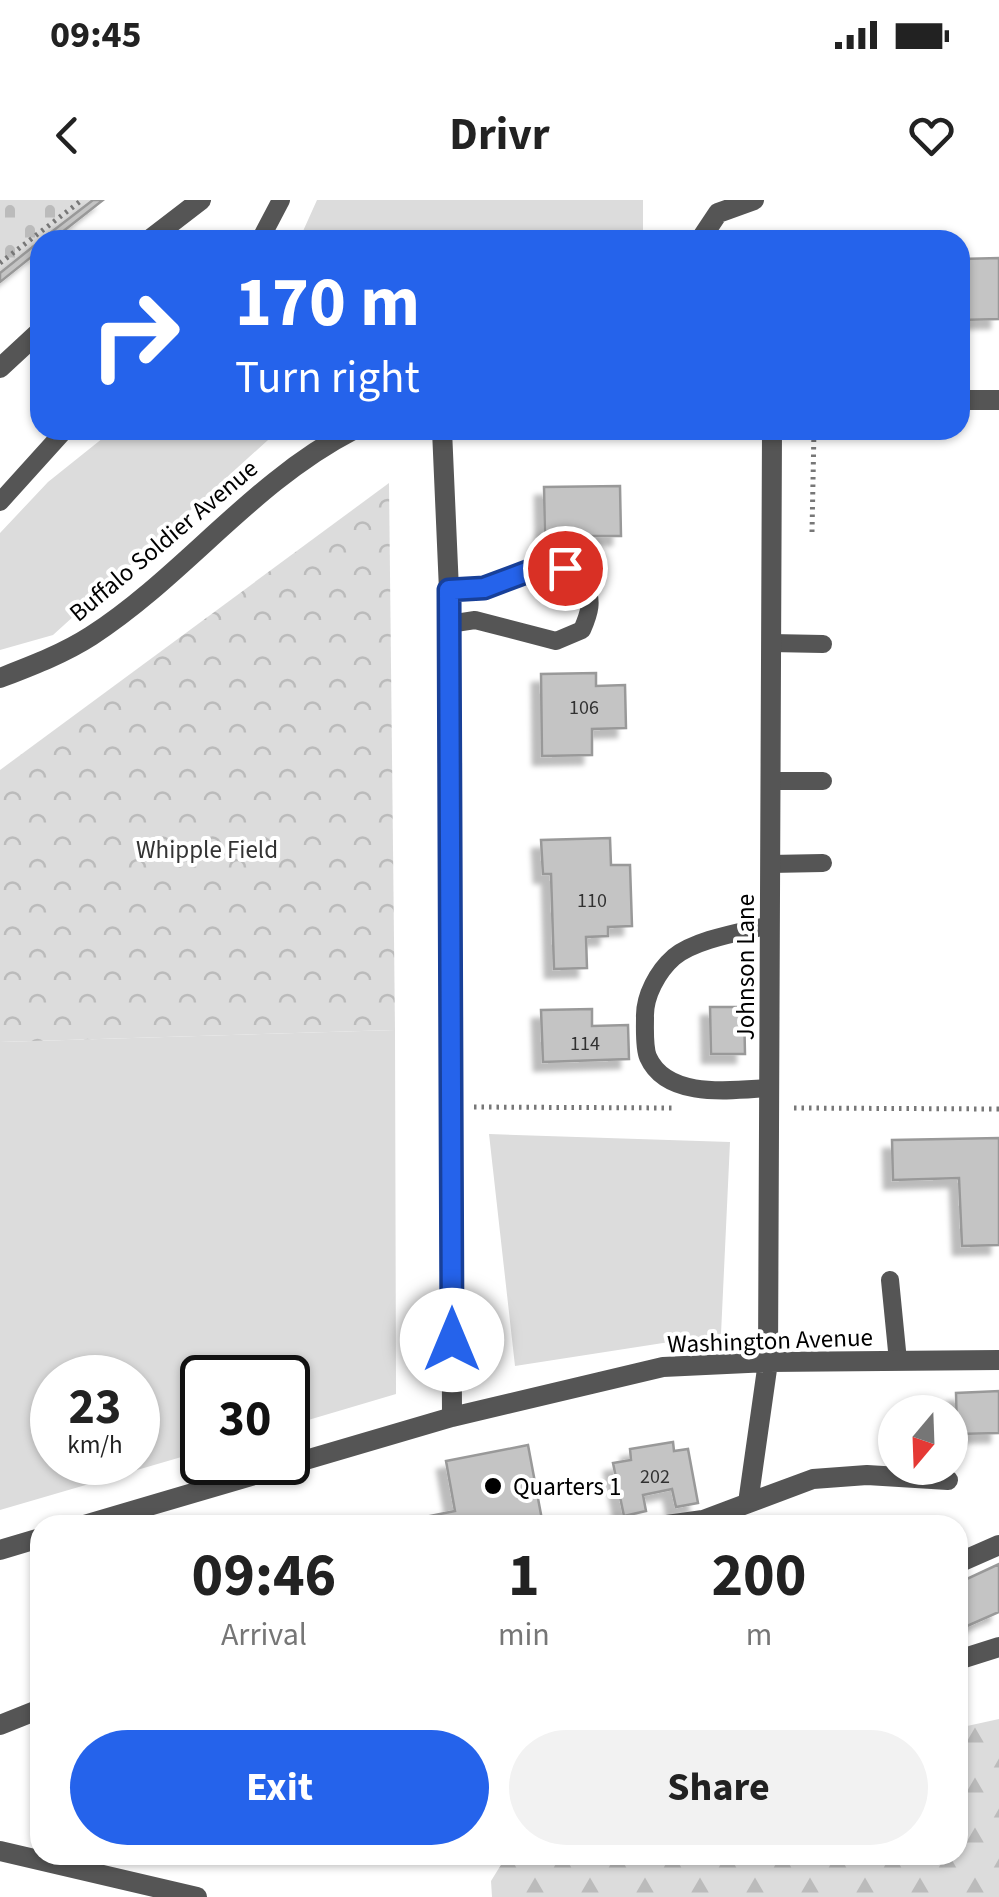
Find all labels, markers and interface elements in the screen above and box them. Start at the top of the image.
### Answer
text: 09:45 [50,8,142,62]
text: Drivr [449,103,550,167]
icon: back [40,108,95,163]
icon: heart [904,108,959,163]
text: 170 m [235,253,420,353]
icon: right [70,270,200,400]
text: Turn right [235,346,420,410]
street label: Buffalo Soldier Avenue [62,451,266,630]
pin [523,526,608,611]
icon: arrive [538,541,593,596]
house number: 106 [569,694,599,722]
park label: Whipple Field [136,832,278,868]
house number: 110 [577,887,607,915]
street label: Johnson Lane [728,894,764,1040]
house number: 114 [570,1030,600,1058]
position arrow [400,1288,504,1392]
street label: Washington Avenue [667,1319,873,1363]
speed limit sign: 30 [180,1355,310,1485]
text: 23 [69,1372,121,1443]
north arrow [878,1395,968,1485]
map controls [878,1395,968,1485]
text: km/h [67,1427,123,1463]
house number: 202 [640,1463,670,1491]
place label: Quarters 1 [513,1469,621,1505]
marker: Quarters 1 [482,1475,504,1497]
text: 09:46 [192,1534,336,1619]
text: 1 [508,1534,540,1619]
text: 200 [711,1534,806,1619]
text: Arrival [221,1612,307,1658]
text: min [498,1612,550,1658]
text: m [746,1612,772,1658]
button: Exit [70,1730,489,1845]
button: Share [509,1730,928,1845]

